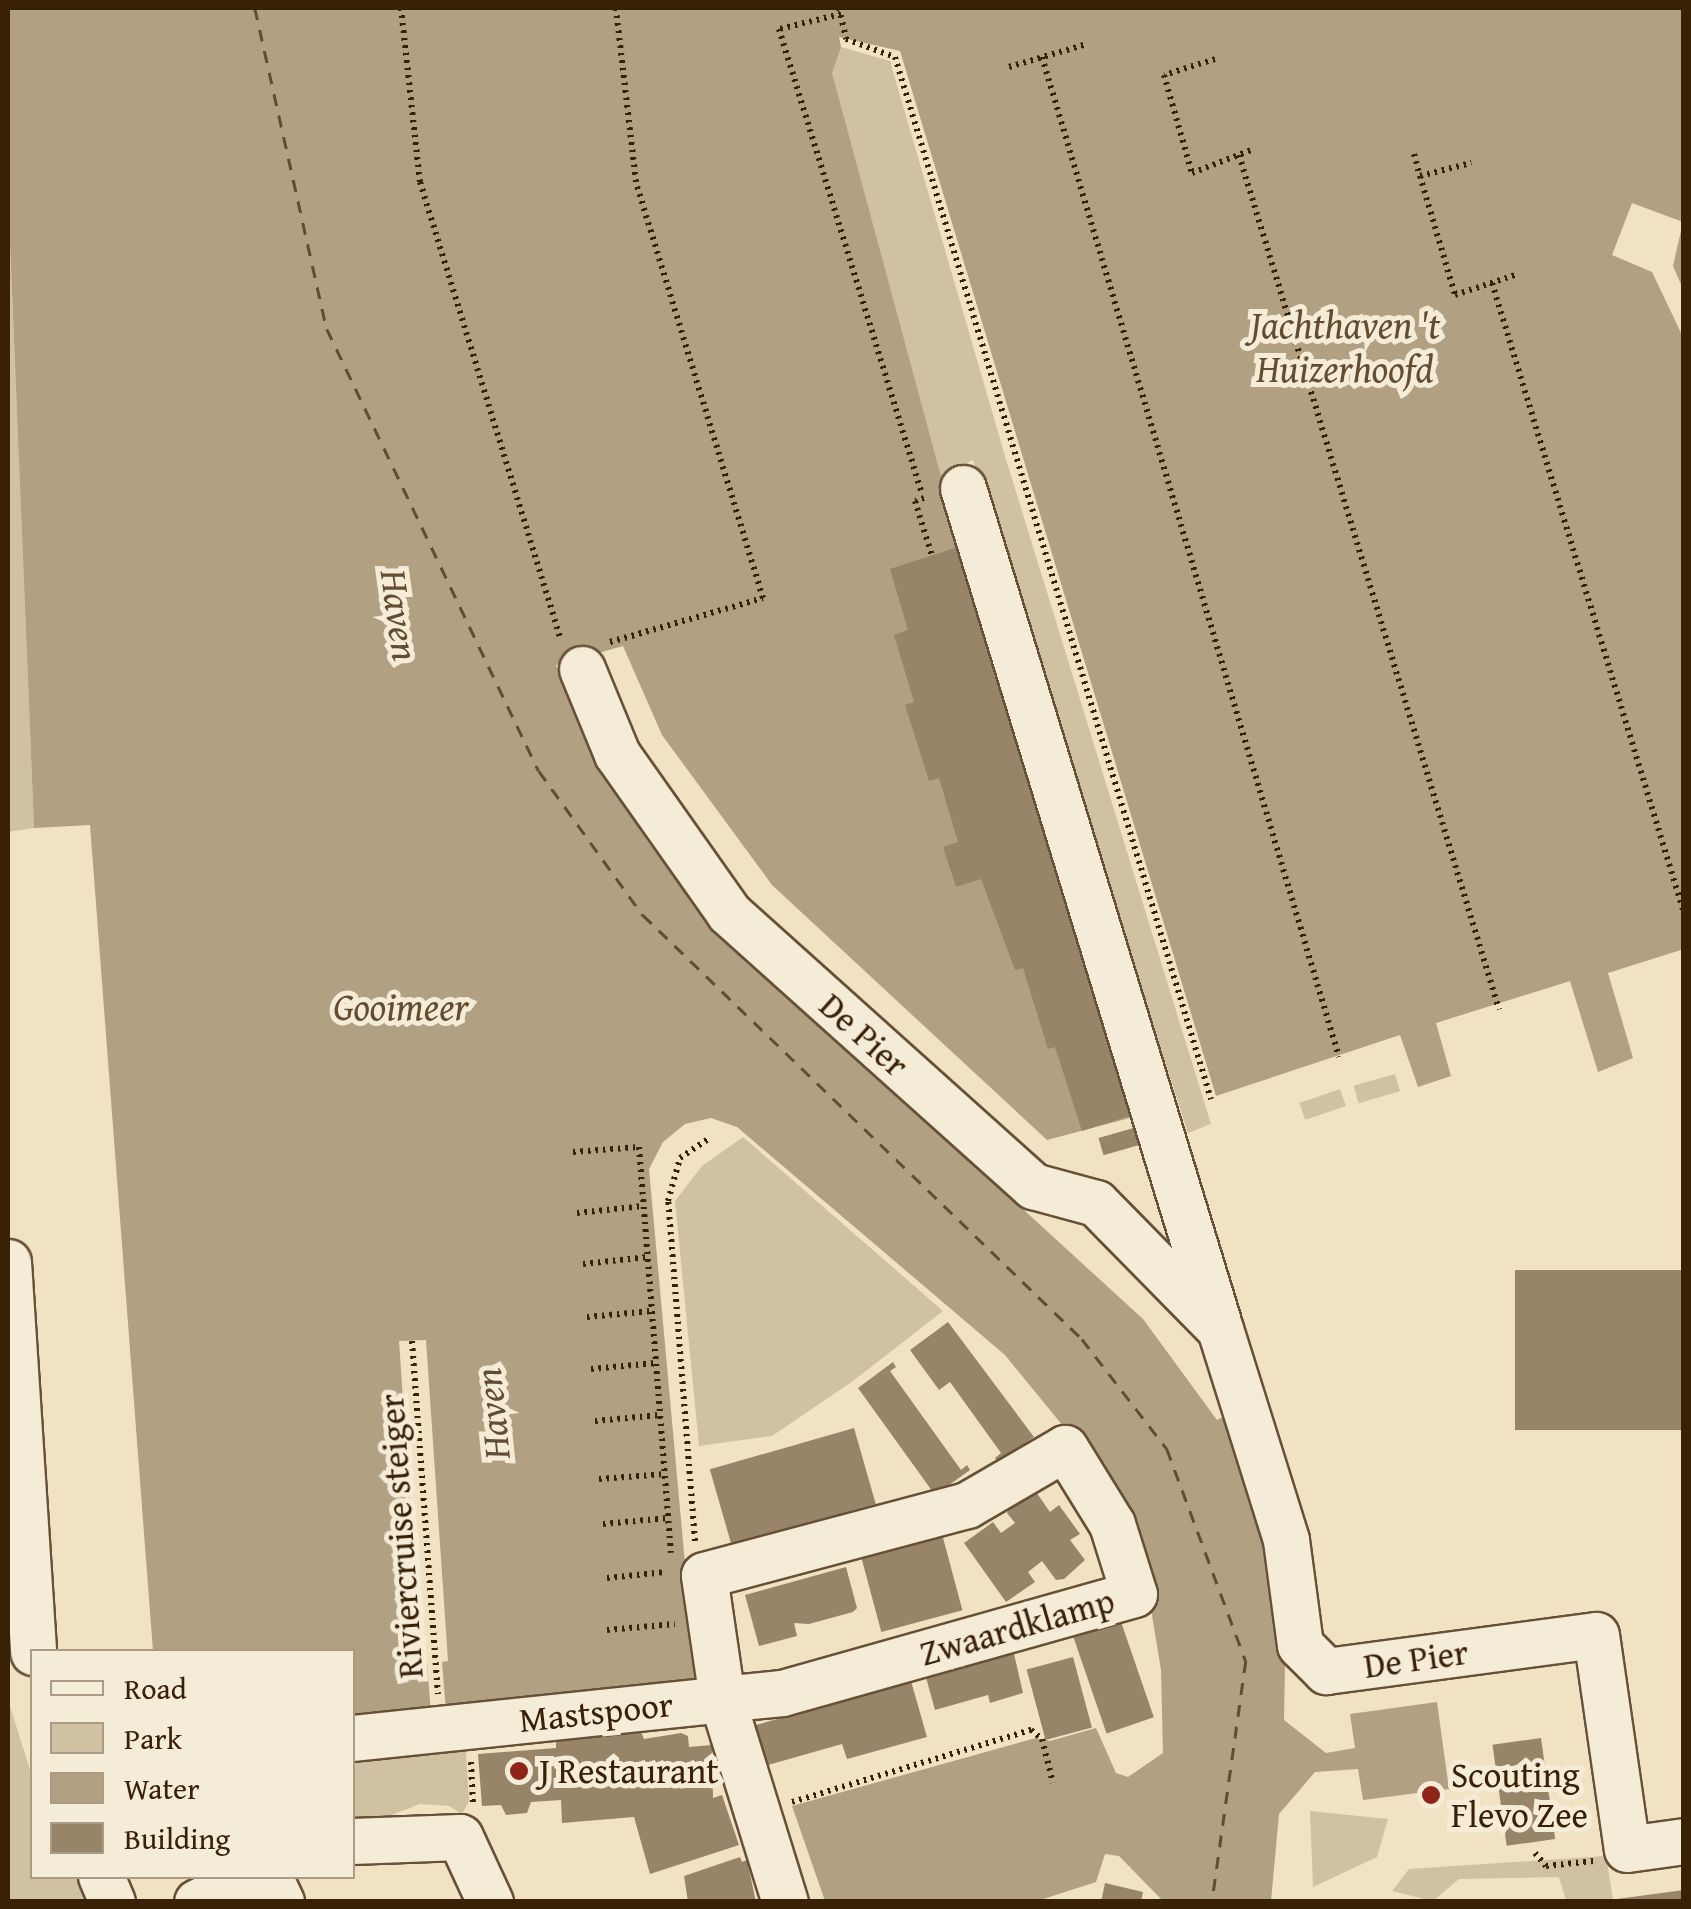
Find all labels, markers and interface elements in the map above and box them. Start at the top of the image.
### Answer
water label: Jachthaven 't Huizerhoofd [1250,302,1440,392]
water label: Haven [371,566,429,664]
water label: Gooimeer [333,984,469,1030]
street label: De Pier [811,984,917,1086]
water label: Haven [465,1366,519,1462]
street label: Riviercruise steiger [370,1392,432,1680]
street label: Zwaardklamp [915,1579,1119,1675]
street label: De Pier [1361,1631,1471,1687]
legend [30,1649,355,1879]
text: Road [124,1666,187,1710]
street label: Mastspoor [517,1683,675,1741]
text: Park [124,1716,182,1760]
place label: J Restaurant [539,1750,719,1792]
place label: Scouting Flevo Zee [1451,1754,1588,1836]
marker: J Restaurant [508,1760,530,1782]
text: Water [124,1766,200,1810]
marker: Scouting Flevo Zee [1420,1784,1442,1806]
text: Building [124,1816,230,1860]

